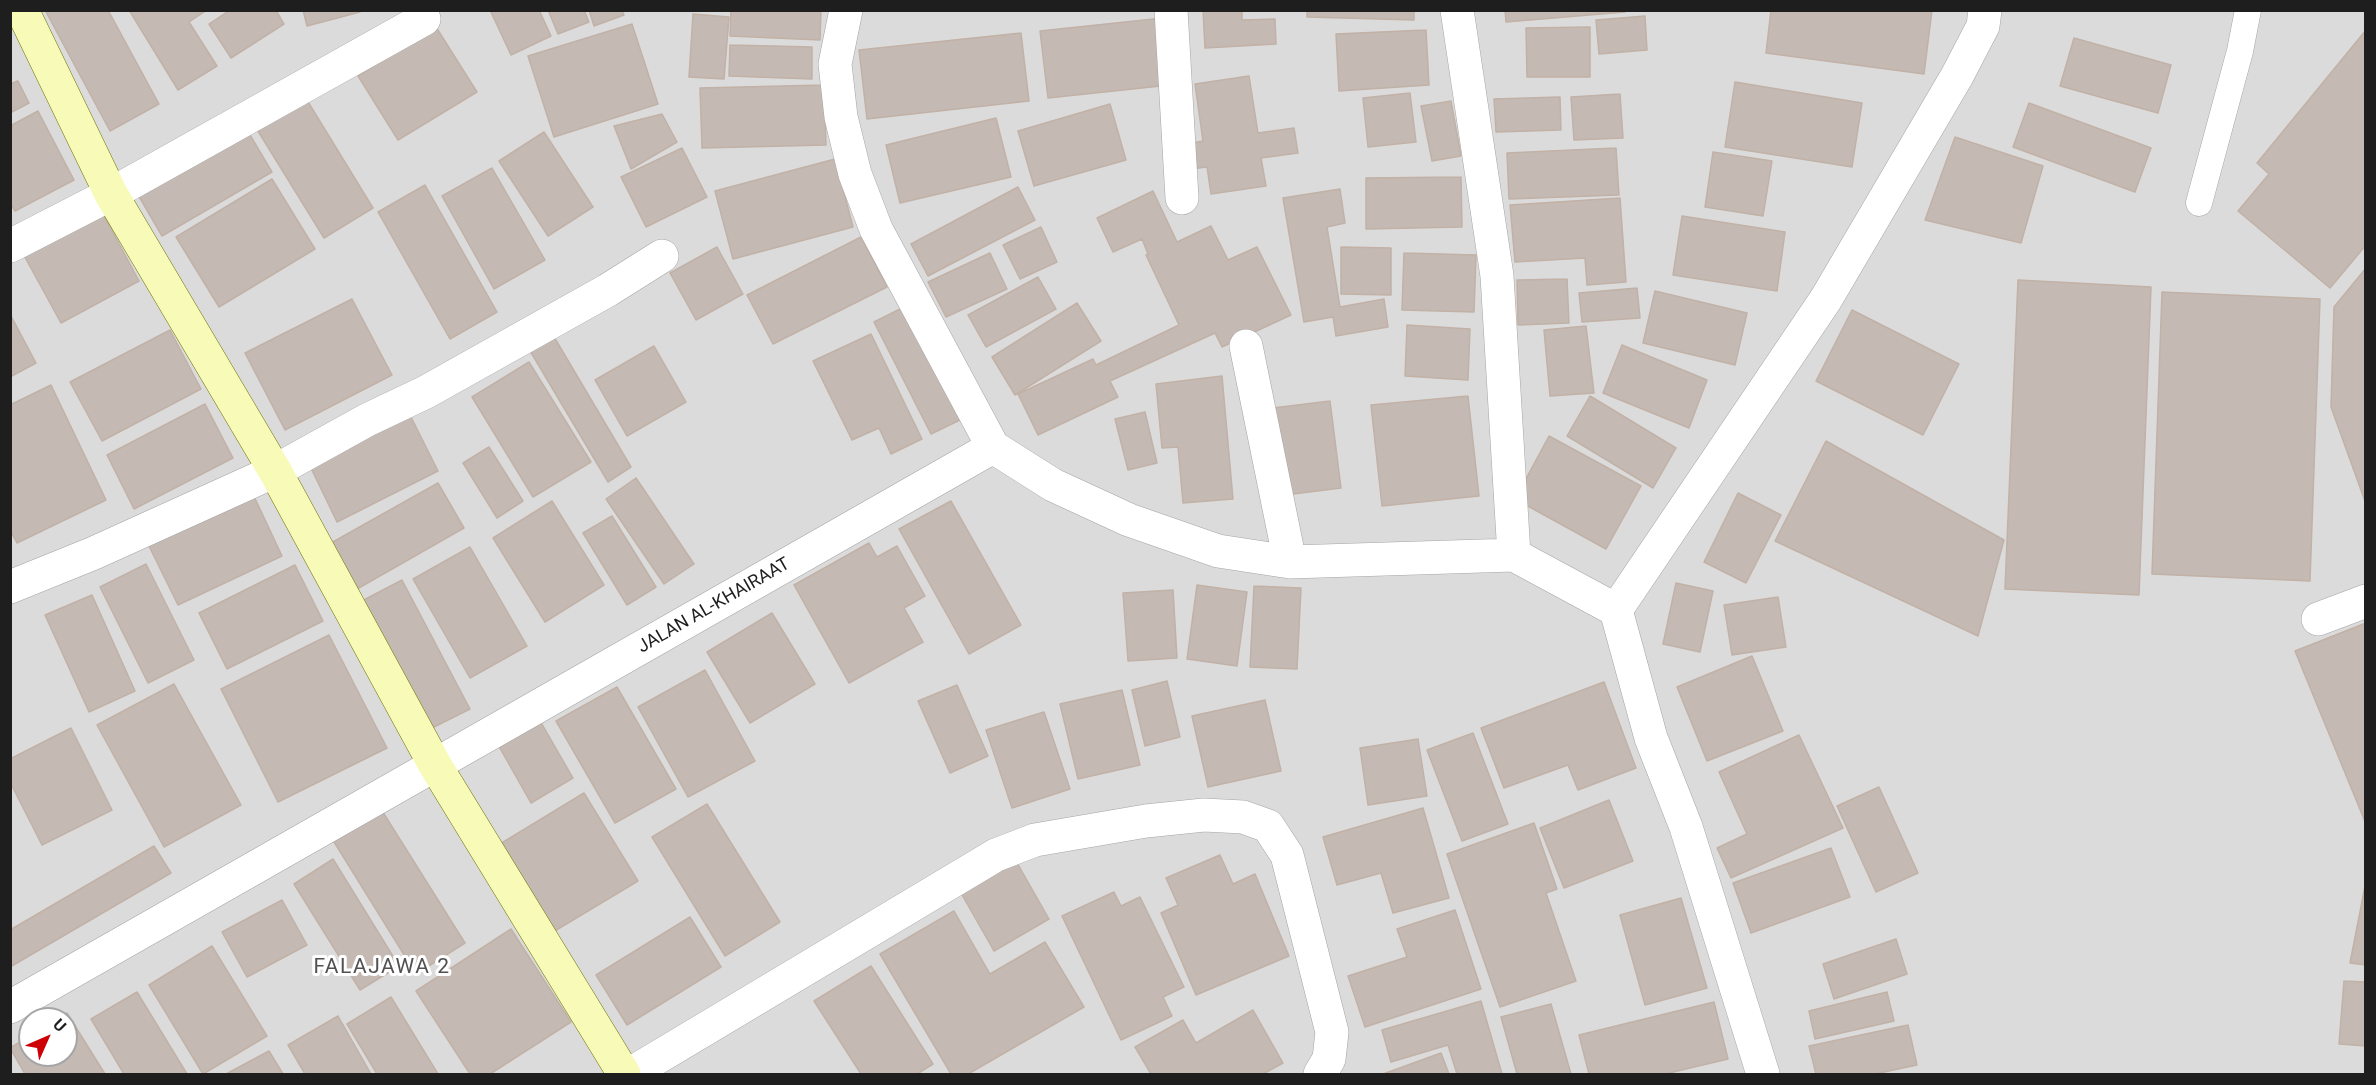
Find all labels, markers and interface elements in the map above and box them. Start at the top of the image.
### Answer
street label: JALAN AL-KHAIRAAT [634,554,794,658]
district label: FALAJAWA 2 [313,955,451,981]
north arrow [18,1007,78,1067]
text: U [49,1015,70,1036]

